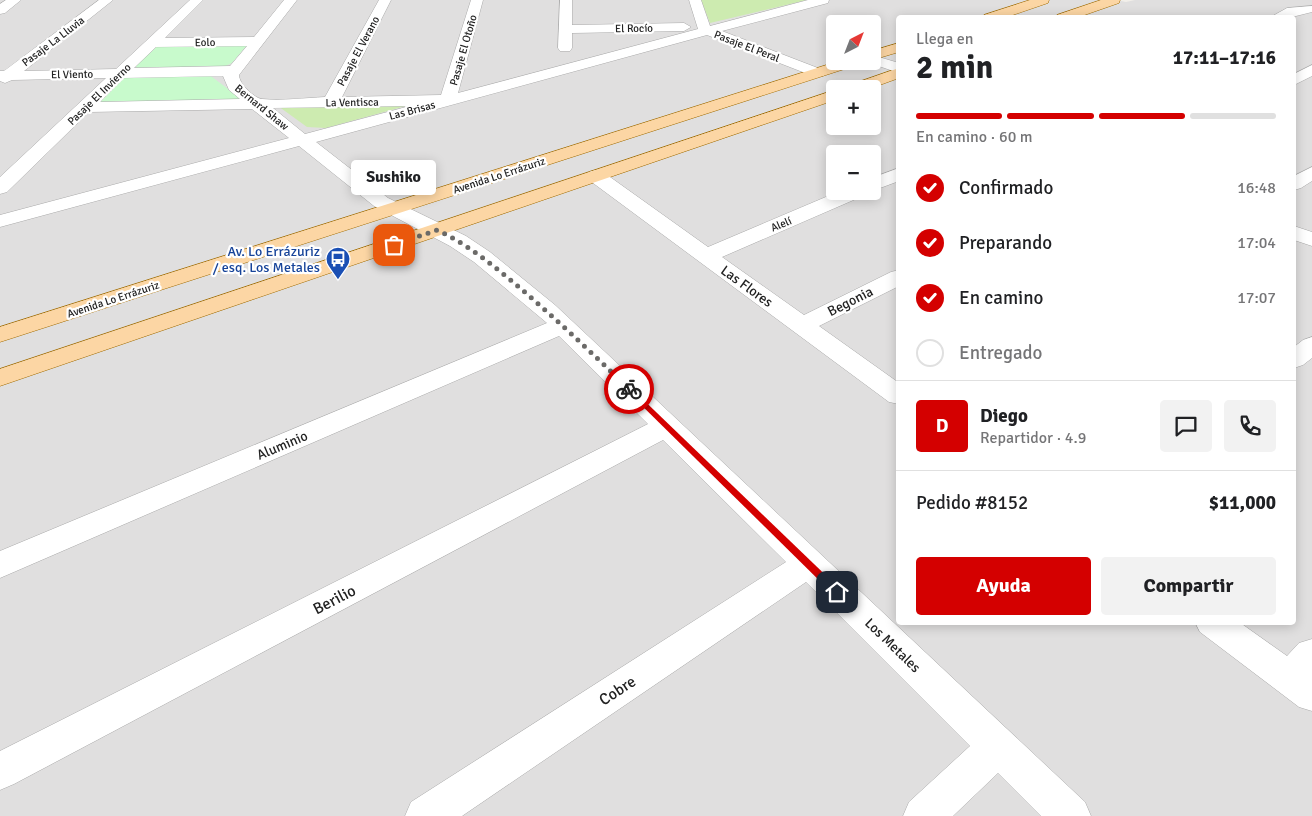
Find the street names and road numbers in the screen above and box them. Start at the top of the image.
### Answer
street label: Pasaje La Lluvia [20,13,87,69]
street label: Pasaje El Otoño [447,13,480,87]
street label: Pasaje El Verano [335,14,382,88]
street label: El Rocío [615,22,653,35]
street label: Pasaje El Peral [712,28,781,65]
street label: Eolo [195,36,216,49]
street label: Pasaje El Invierno [65,61,134,128]
street label: El Viento [51,68,93,81]
street label: Bernard Shaw [232,82,291,133]
street label: La Ventisca [325,96,379,109]
street label: Las Brisas [388,98,437,123]
street label: Avenida Lo Errázuriz [451,154,547,197]
street label: Alelí [769,214,794,235]
street label: Las Flores [717,262,776,311]
street label: Avenida Lo Errázuriz [65,278,161,321]
street label: Begonia [825,283,876,320]
street label: Aluminio [254,427,310,464]
street label: Berilio [310,581,359,619]
street label: Los Metales [861,615,924,676]
street label: Cobre [595,672,640,710]

